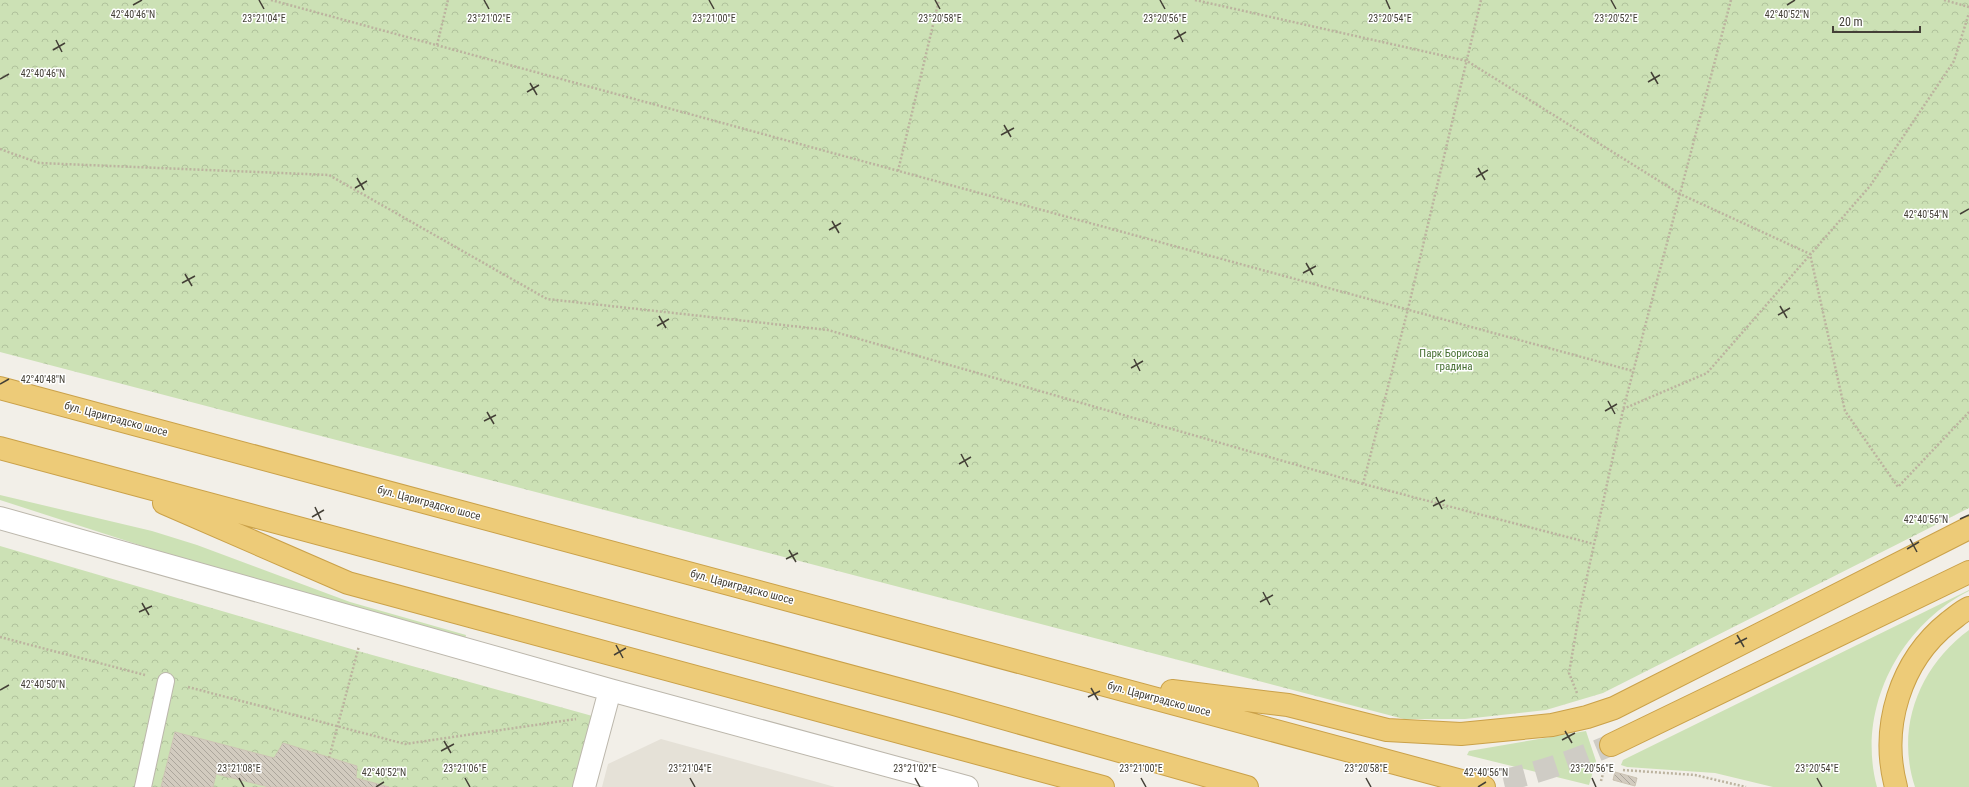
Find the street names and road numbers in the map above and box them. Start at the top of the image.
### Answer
street label: бул. Цариградско шосе [63,399,169,439]
street label: бул. Цариградско шосе [376,483,482,523]
street label: бул. Цариградско шосе [689,567,795,607]
street label: бул. Цариградско шосе [1106,679,1212,719]

